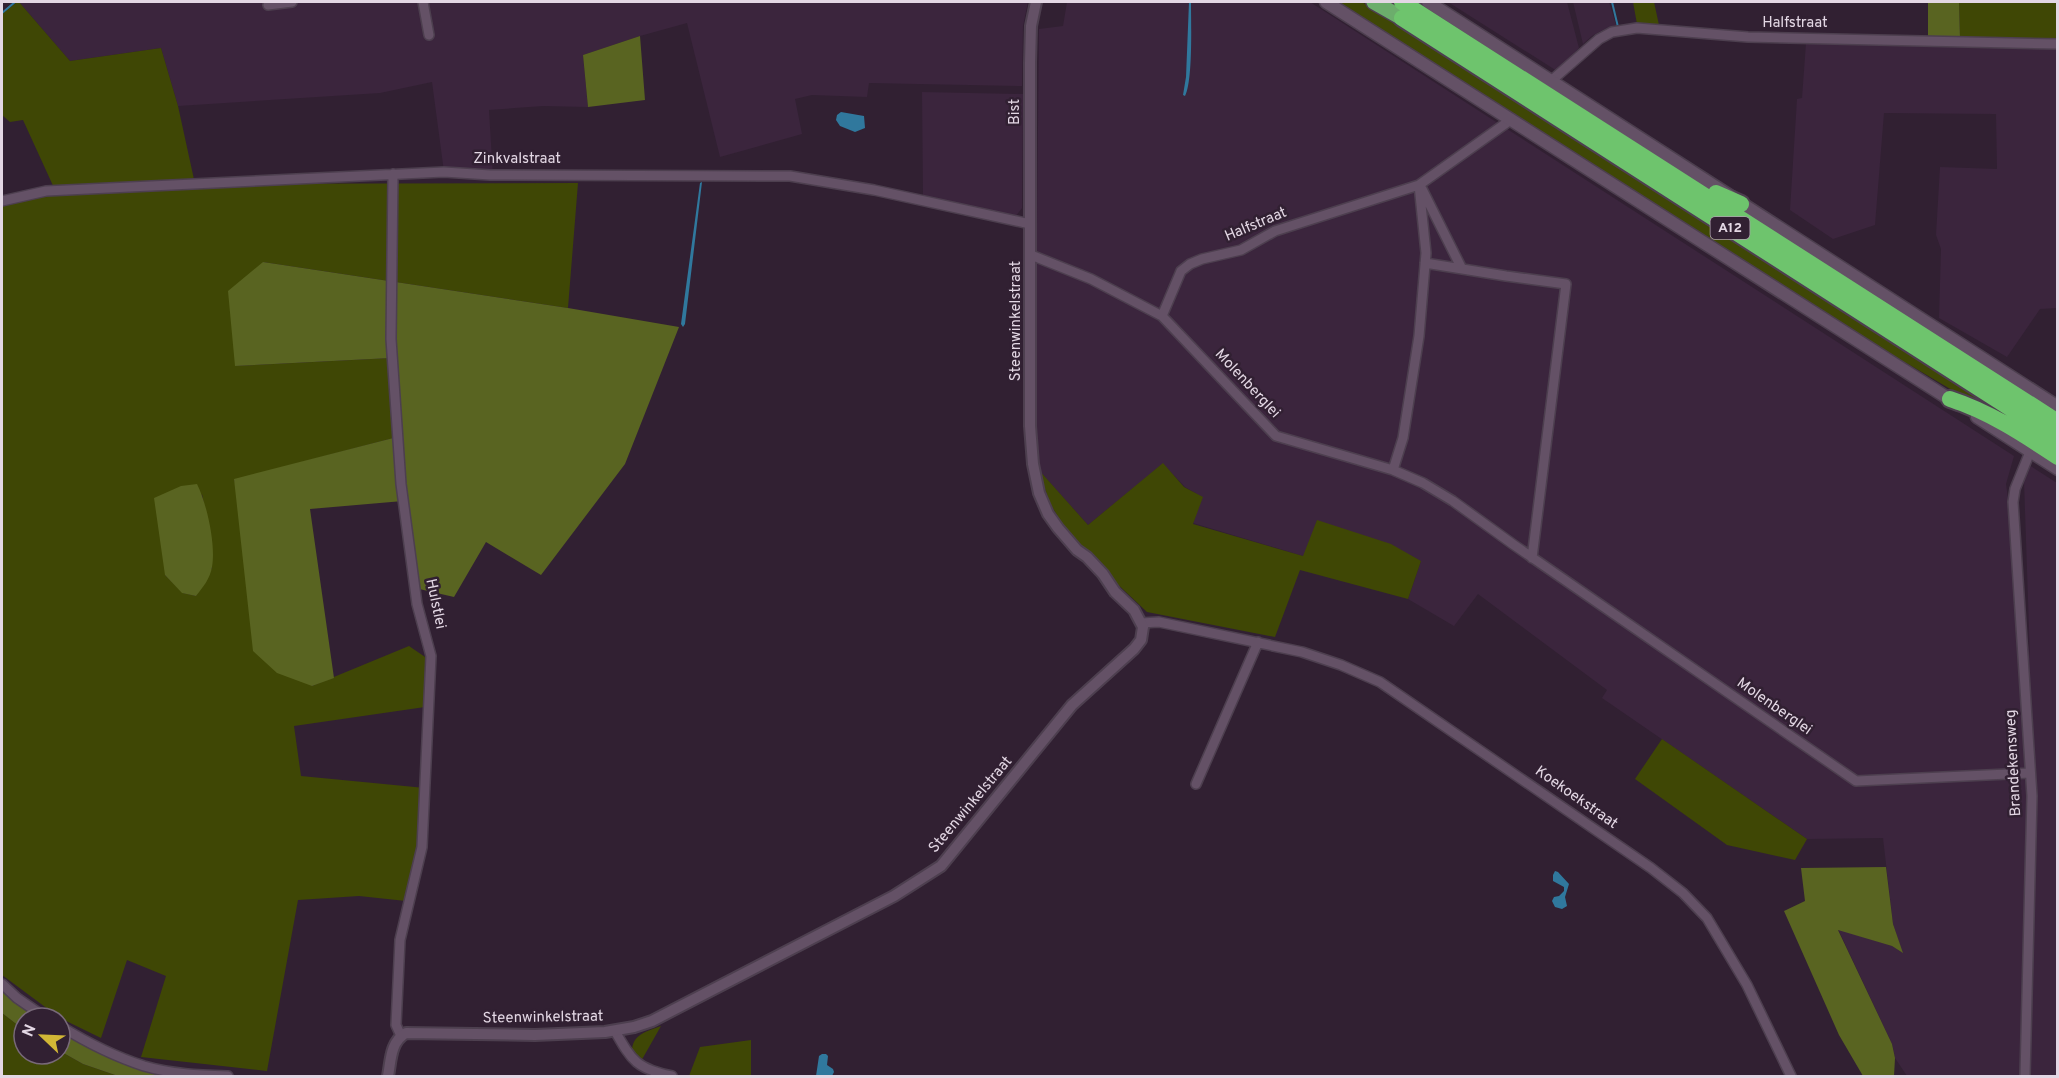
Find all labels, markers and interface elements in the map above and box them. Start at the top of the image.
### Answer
street label: Halfstraat [1762,14,1828,33]
street label: Bist [1006,99,1025,125]
street label: Zinkvalstraat [473,150,561,169]
street label: Halfstraat [1222,204,1290,246]
road number: A12 [1710,217,1750,239]
street label: Steenwinkelstraat [1007,261,1026,381]
street label: Molenberglei [1210,345,1284,423]
street label: Hulstlei [420,577,450,631]
street label: Molenberglei [1733,674,1815,740]
street label: Brandekensweg [2002,709,2026,817]
street label: Steenwinkelstraat [925,753,1017,857]
street label: Koekoekstraat [1531,762,1621,834]
north arrow [12,1006,72,1066]
street label: Steenwinkelstraat [483,1007,603,1029]
text: N [19,1022,41,1040]

